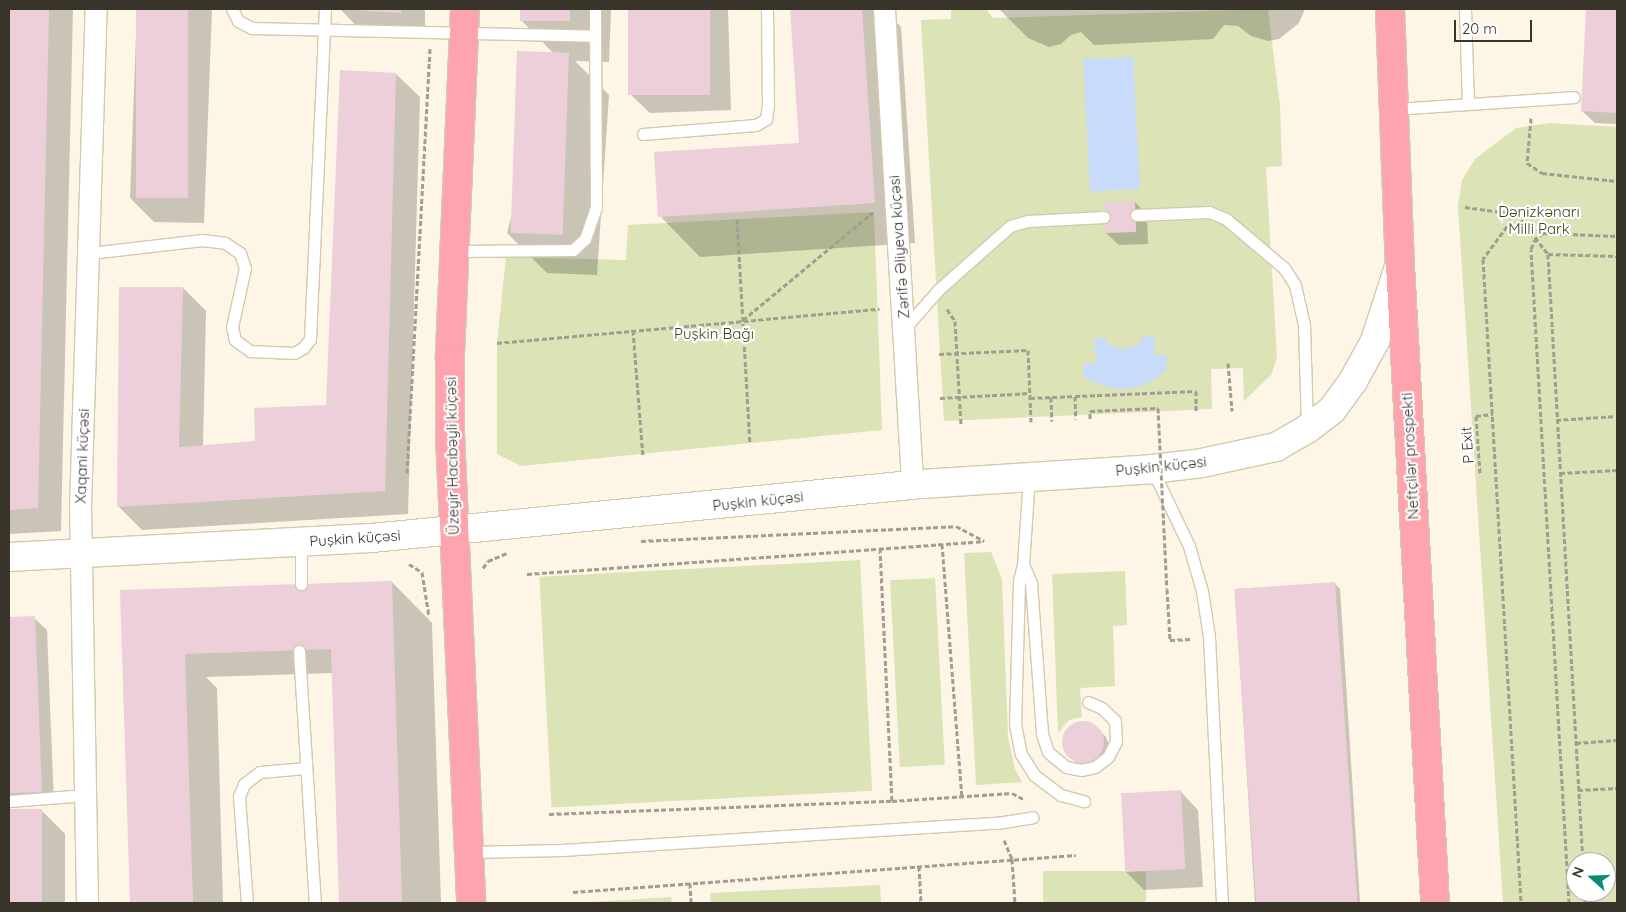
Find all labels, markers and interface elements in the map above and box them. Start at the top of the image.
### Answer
scale bar [1456,10,1534,42]
text: 20 m [1462,19,1497,38]
street label: Zərifə Əliyeva küçəsi [885,175,913,319]
park label: Dənizkənarı Milli Park [1498,202,1580,237]
park label: Puşkin Bağı [674,325,754,343]
street label: Üzeyir Hacıbəyli küçəsi [442,377,462,535]
street label: Neftçilər prospekti [1398,392,1422,520]
street label: Xaqani küçəsi [71,408,93,504]
street label: P Exit [1457,426,1477,464]
street label: Puşkin küçəsi [1115,452,1207,480]
street label: Puşkin küçəsi [712,487,804,515]
street label: Puşkin küçəsi [309,526,401,550]
north arrow [1566,852,1616,902]
text: N [1568,864,1588,880]

